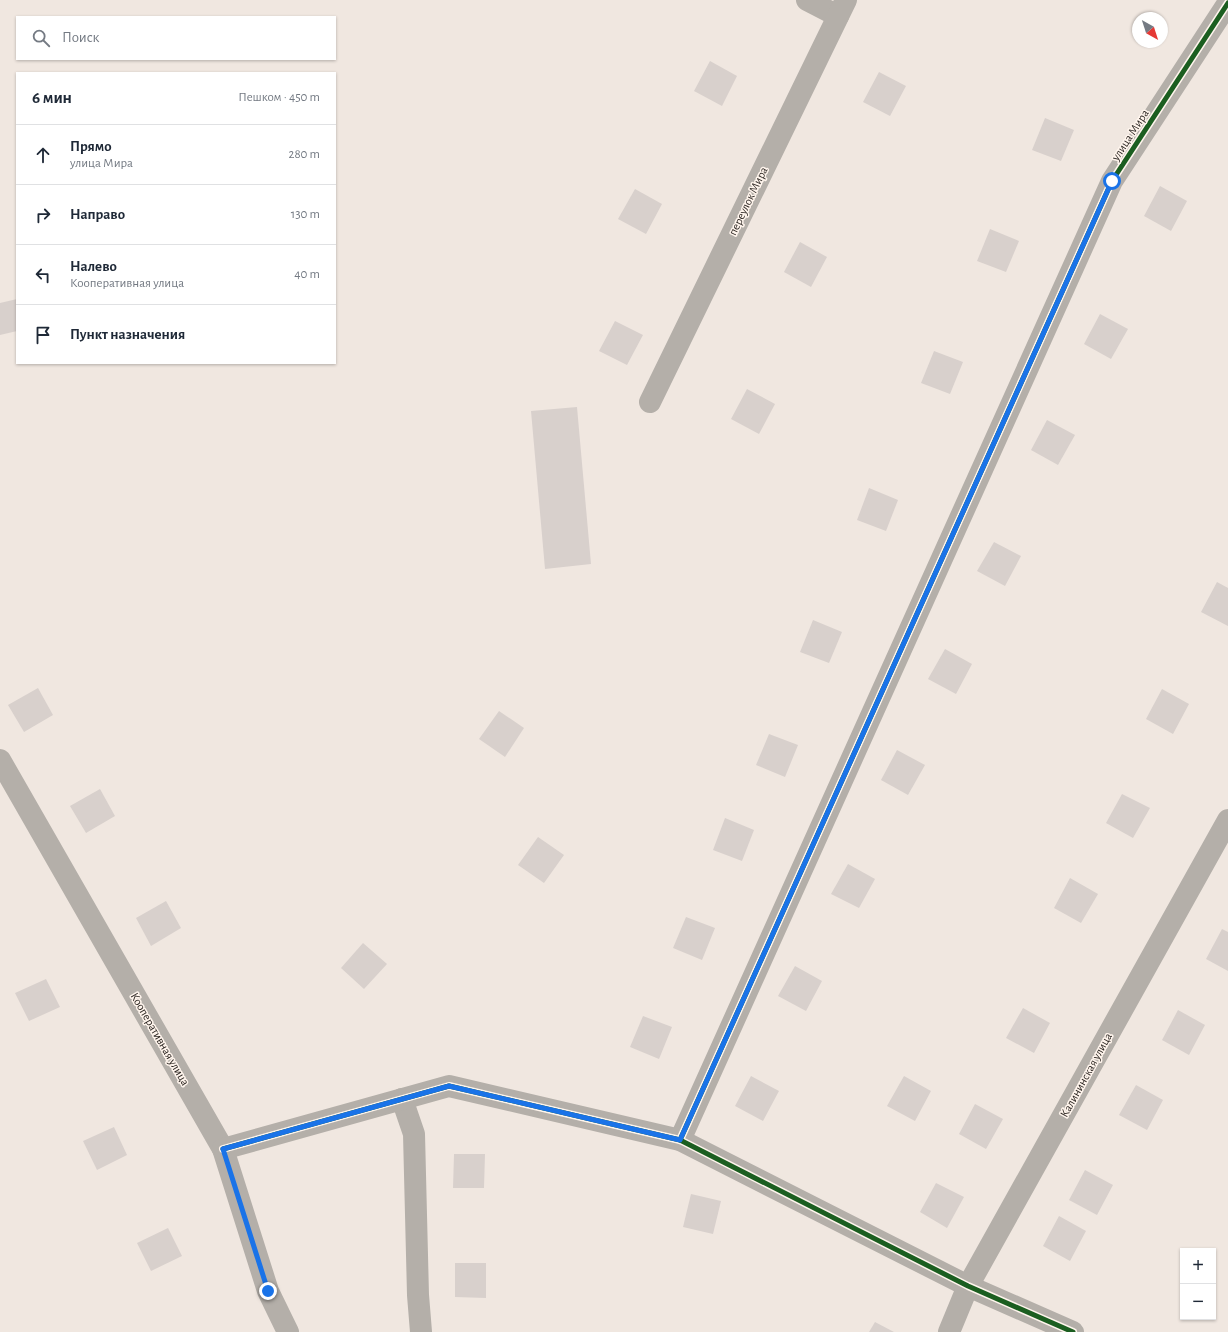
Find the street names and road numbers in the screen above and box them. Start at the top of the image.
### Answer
street label: улица Мира [1109,107,1152,164]
street label: переулок Мира [726,164,771,238]
street label: Кооперативная улица [128,990,192,1089]
street label: Калининская улица [1058,1030,1115,1120]

